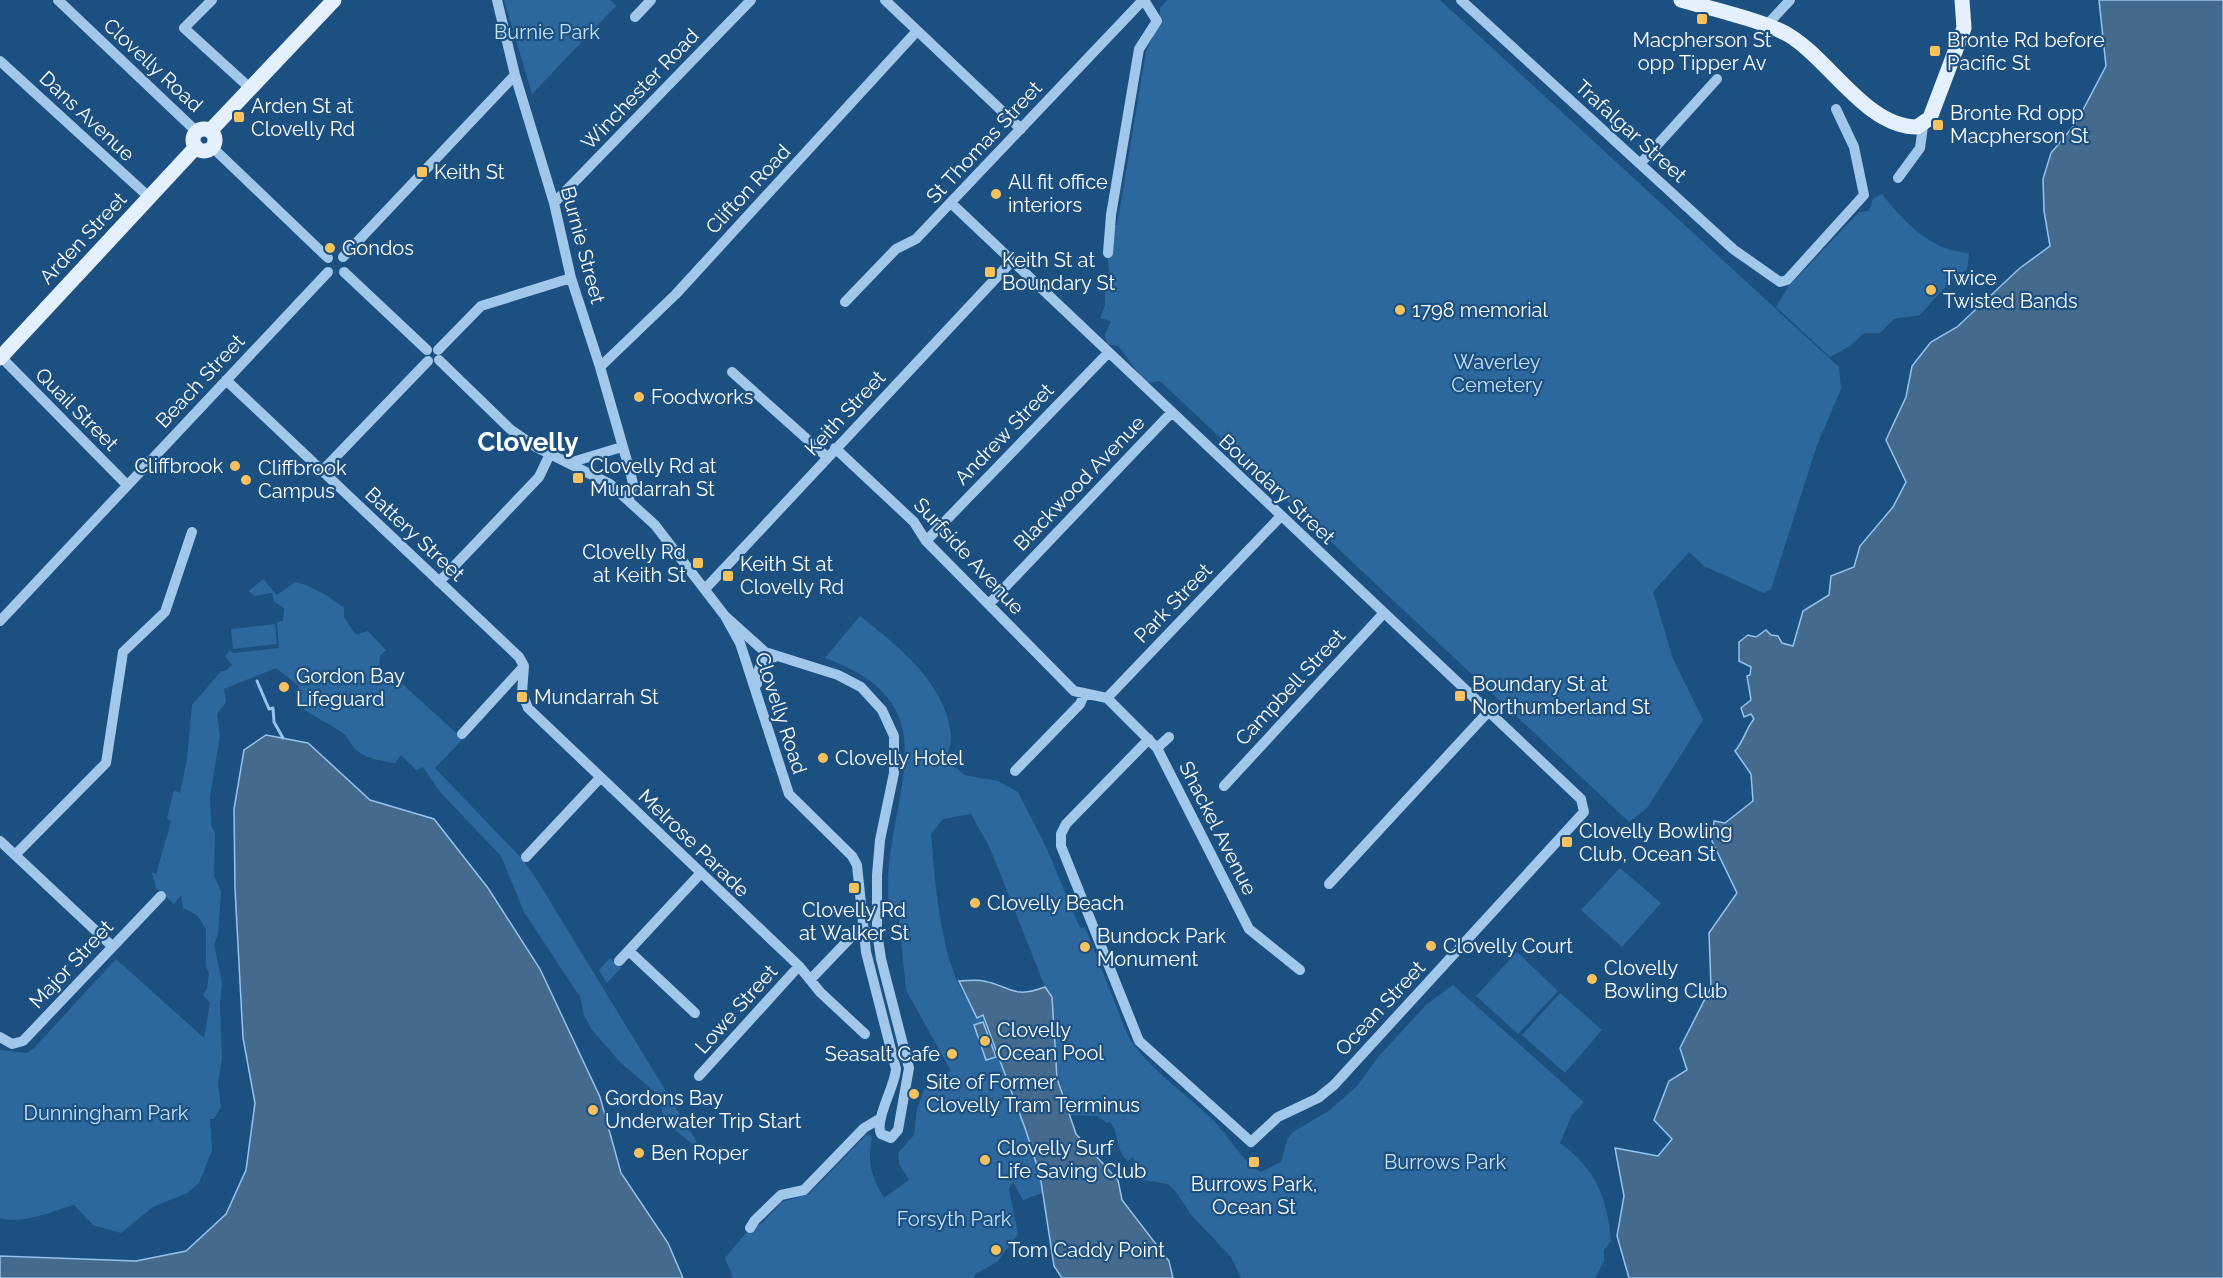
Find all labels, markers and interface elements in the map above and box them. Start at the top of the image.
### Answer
marker: Macpherson St opp Tipper Av [1695,12,1709,26]
street label: Clovelly Road [99,13,207,117]
park label: Burnie Park [494,20,600,44]
street label: Winchester Road [576,24,704,154]
place label: Macpherson St opp Tipper Av [1632,28,1772,75]
place label: Bronte Rd before Pacific St [1947,28,2105,75]
marker: Bronte Rd before Pacific St [1928,44,1942,58]
street label: Dans Avenue [35,66,140,166]
street label: Trafalgar Street [1570,75,1692,187]
street label: St Thomas Street [921,76,1047,208]
place label: Arden St at Clovelly Rd [251,94,355,141]
place label: Bronte Rd opp Macpherson St [1950,101,2089,148]
marker: Arden St at Clovelly Rd [232,110,246,124]
marker: Bronte Rd opp Macpherson St [1931,118,1945,132]
street label: Clifton Road [701,139,795,239]
place label: Keith St [434,160,505,184]
marker: Keith St [415,165,429,179]
place label: All fit office interiors [1008,170,1108,217]
street label: Burnie Street [556,184,610,307]
street label: Arden Street [34,187,132,289]
marker: All fit office interiors [989,187,1003,201]
place label: Gondos [342,236,414,260]
marker: Gondos [323,241,337,255]
place label: Keith St at Boundary St [1002,248,1115,295]
marker: Keith St at Boundary St [983,265,997,279]
place label: Twice Twisted Bands [1943,266,2078,313]
marker: Twice Twisted Bands [1924,283,1938,297]
place label: 1798 memorial [1412,298,1548,322]
marker: 1798 memorial [1393,303,1407,317]
street label: Beach Street [151,329,250,433]
park label: Waverley Cemetery [1451,350,1543,397]
street label: Quail Street [31,363,124,456]
street label: Keith Street [800,365,891,460]
street label: Andrew Street [950,378,1059,490]
place label: Foodworks [651,385,753,409]
marker: Foodworks [632,390,646,404]
street label: Blackwood Avenue [1009,410,1150,555]
district label: Clovelly [478,427,578,457]
street label: Boundary Street [1214,429,1340,549]
place label: Cliffbrook [134,454,223,478]
place label: Clovelly Rd at Mundarrah St [590,454,717,501]
place label: Cliffbrook Campus [258,456,347,503]
marker: Cliffbrook [228,459,242,473]
marker: Clovelly Rd at Mundarrah St [571,471,585,485]
marker: Cliffbrook Campus [239,473,253,487]
street label: Battery Street [360,482,470,586]
street label: Surfside Avenue [909,493,1029,619]
place label: Clovelly Rd at Keith St [582,540,686,587]
place label: Keith St at Clovelly Rd [740,552,844,599]
marker: Clovelly Rd at Keith St [691,556,705,570]
street label: Park Street [1129,558,1217,648]
marker: Keith St at Clovelly Rd [721,569,735,583]
street label: Campbell Street [1230,624,1350,750]
street label: Clovelly Road [750,649,812,777]
place label: Gordon Bay Lifeguard [296,664,405,711]
place label: Boundary St at Northumberland St [1472,672,1650,719]
marker: Gordon Bay Lifeguard [277,680,291,694]
place label: Mundarrah St [534,685,659,709]
marker: Boundary St at Northumberland St [1453,689,1467,703]
marker: Mundarrah St [515,690,529,704]
place label: Clovelly Hotel [835,746,964,770]
marker: Clovelly Hotel [816,751,830,765]
street label: Shackel Avenue [1174,757,1262,899]
street label: Melrose Parade [634,784,755,902]
place label: Clovelly Bowling Club, Ocean St [1579,819,1733,866]
marker: Clovelly Bowling Club, Ocean St [1560,835,1574,849]
marker: Clovelly Rd at Walker St [847,881,861,895]
place label: Clovelly Beach [987,891,1124,915]
marker: Clovelly Beach [968,896,982,910]
place label: Clovelly Rd at Walker St [799,898,909,945]
street label: Major Street [24,915,118,1013]
place label: Bundock Park Monument [1097,924,1226,971]
place label: Clovelly Court [1443,934,1573,958]
marker: Clovelly Court [1424,939,1438,953]
marker: Bundock Park Monument [1078,940,1092,954]
street label: Ocean Street [1330,955,1430,1060]
place label: Clovelly Bowling Club [1604,956,1727,1003]
street label: Lowe Street [690,959,782,1058]
marker: Clovelly Bowling Club [1585,972,1599,986]
place label: Clovelly Ocean Pool [997,1018,1104,1065]
marker: Clovelly Ocean Pool [978,1034,992,1048]
place label: Seasalt Cafe [825,1042,940,1066]
marker: Seasalt Cafe [945,1047,959,1061]
place label: Site of Former Clovelly Tram Terminus [926,1070,1140,1117]
place label: Gordons Bay Underwater Trip Start [605,1086,802,1133]
marker: Site of Former Clovelly Tram Terminus [907,1087,921,1101]
park label: Dunningham Park [24,1101,189,1125]
marker: Gordons Bay Underwater Trip Start [586,1103,600,1117]
place label: Clovelly Surf Life Saving Club [997,1136,1146,1183]
place label: Ben Roper [651,1141,749,1165]
marker: Ben Roper [632,1146,646,1160]
park label: Burrows Park [1384,1150,1506,1174]
marker: Clovelly Surf Life Saving Club [978,1153,992,1167]
marker: Burrows Park, Ocean St [1247,1155,1261,1169]
place label: Burrows Park, Ocean St [1191,1172,1317,1219]
park label: Forsyth Park [897,1207,1012,1231]
place label: Tom Caddy Point [1008,1238,1165,1262]
marker: Tom Caddy Point [989,1243,1003,1257]

